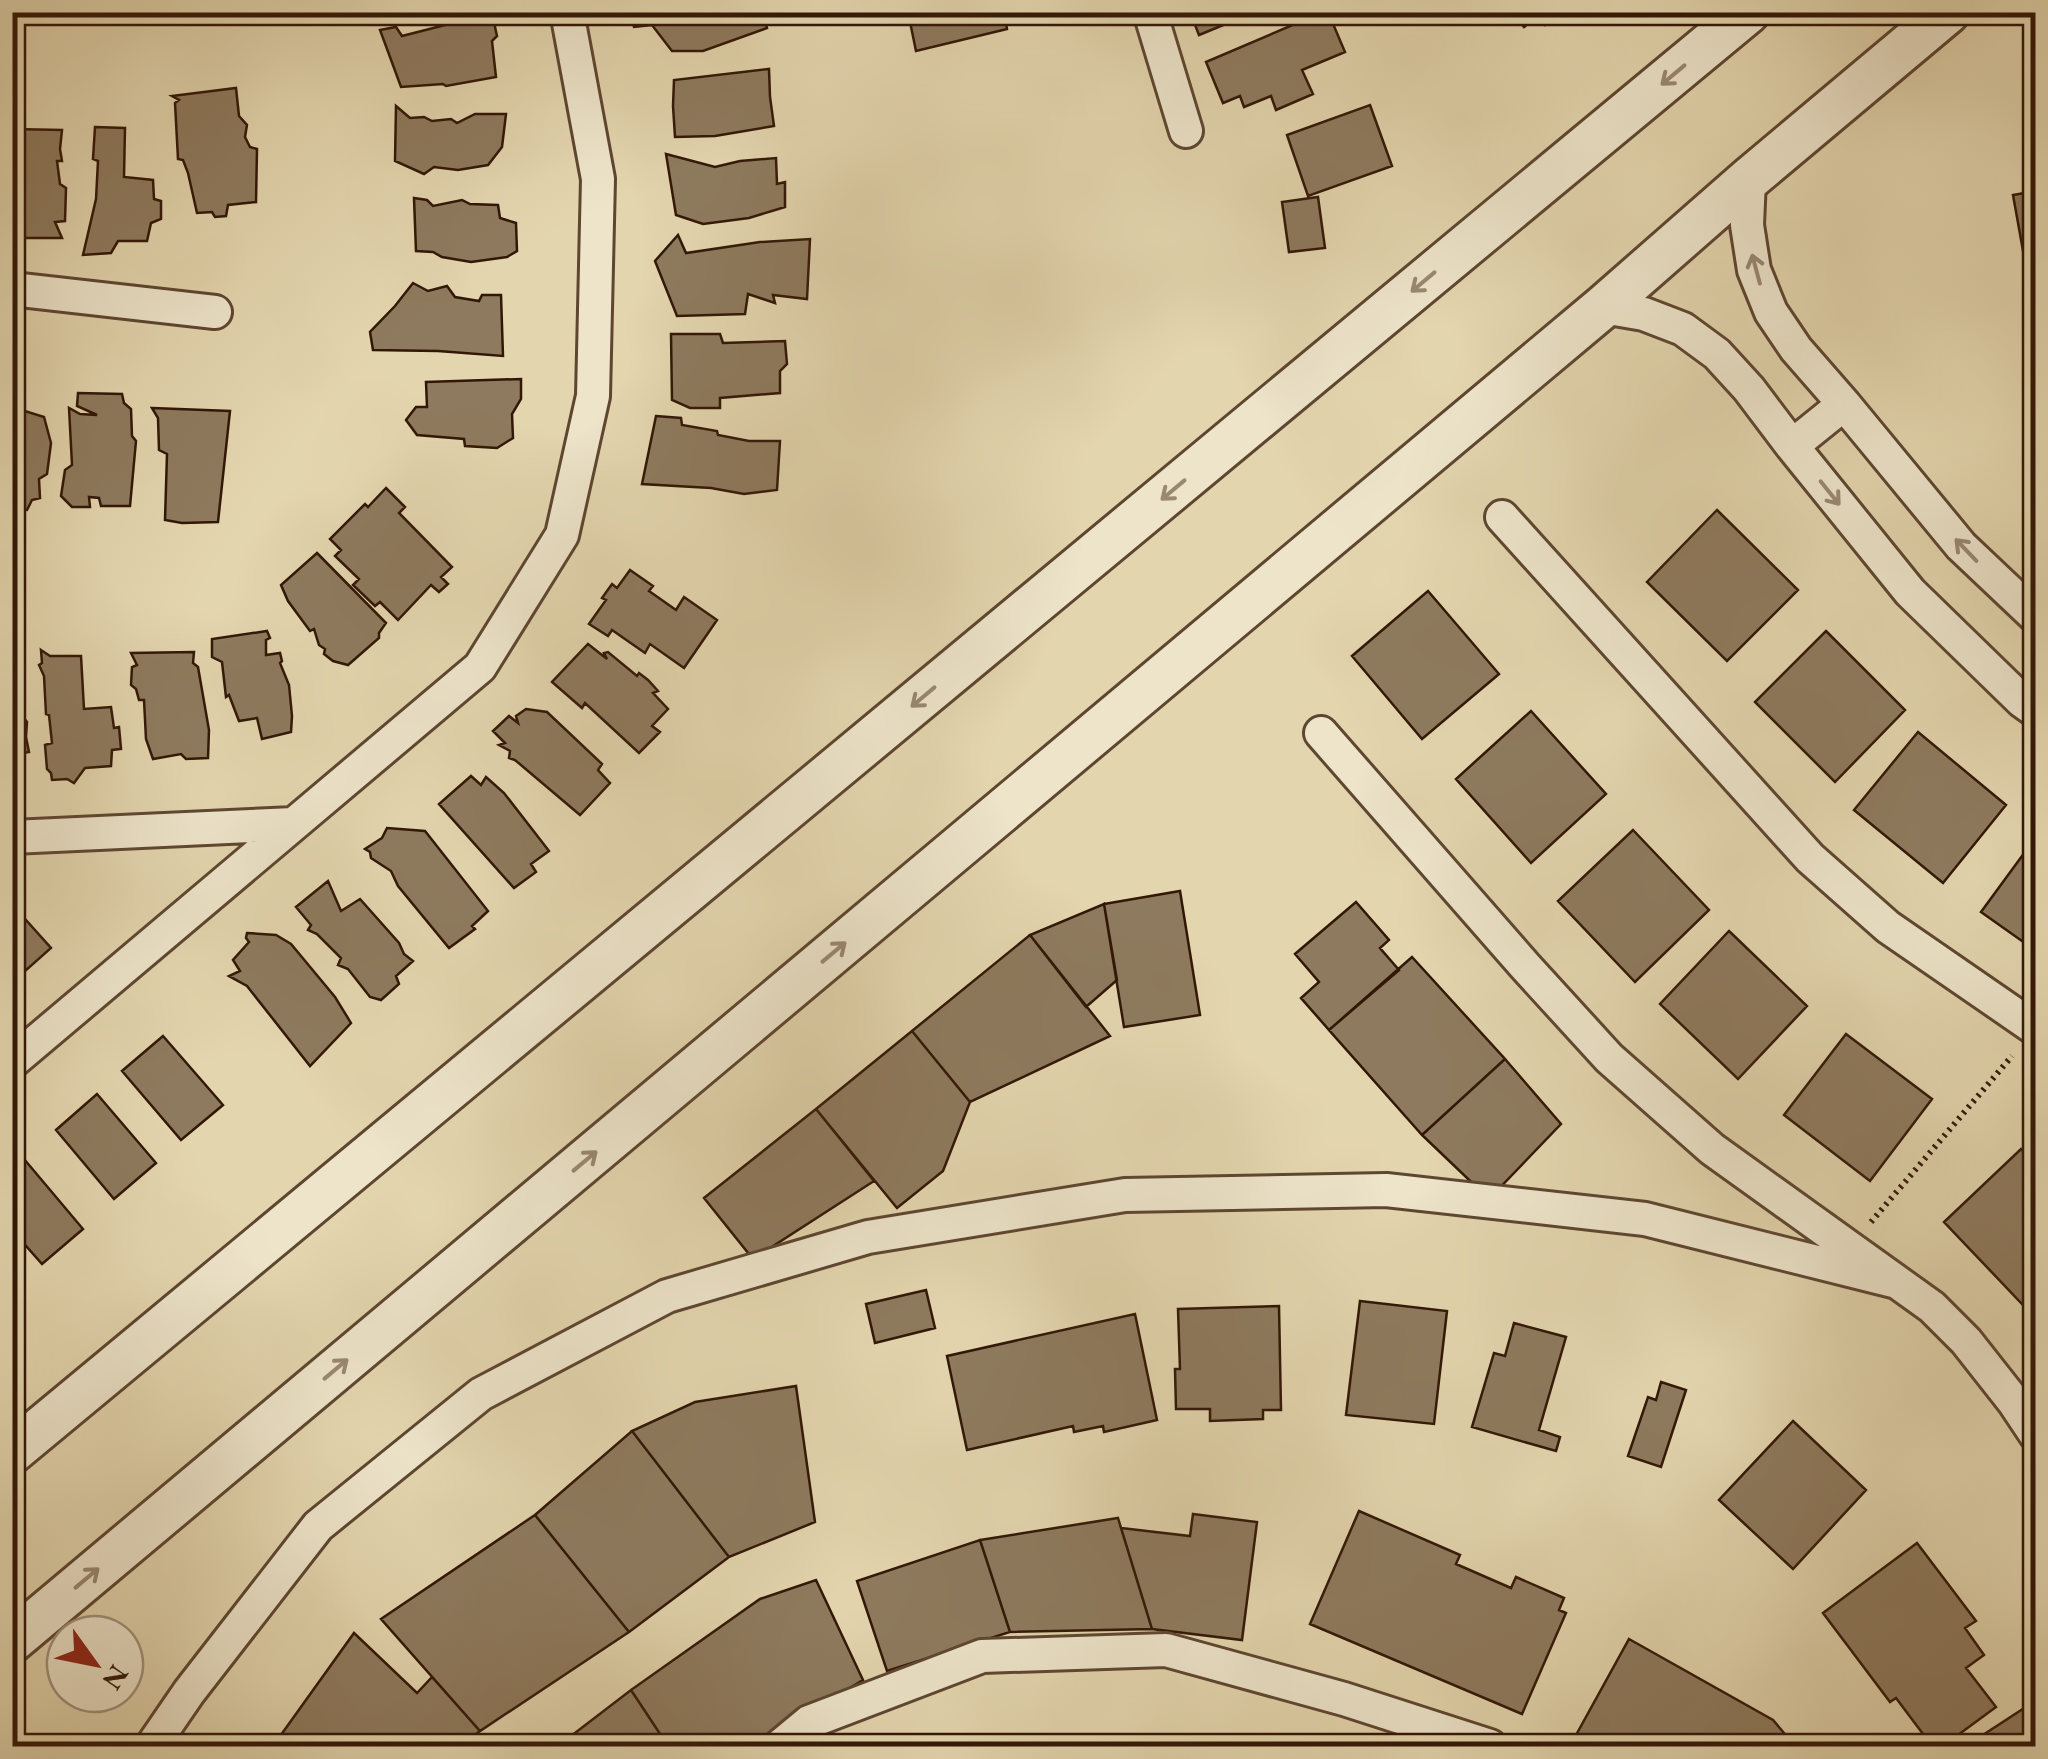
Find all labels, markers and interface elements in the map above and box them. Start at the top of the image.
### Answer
one-way arrow [1661,64,1687,86]
one-way arrow [1745,254,1764,285]
one-way arrow [1411,270,1436,293]
one-way arrow [1160,479,1186,501]
one-way arrow [1819,480,1841,506]
one-way arrow [1954,538,1978,562]
one-way arrow [910,686,936,708]
one-way arrow [821,941,847,963]
one-way arrow [572,1150,598,1172]
one-way arrow [323,1359,349,1381]
one-way arrow [74,1568,100,1590]
north arrow [45,1614,145,1714]
text: N [95,1658,137,1697]

